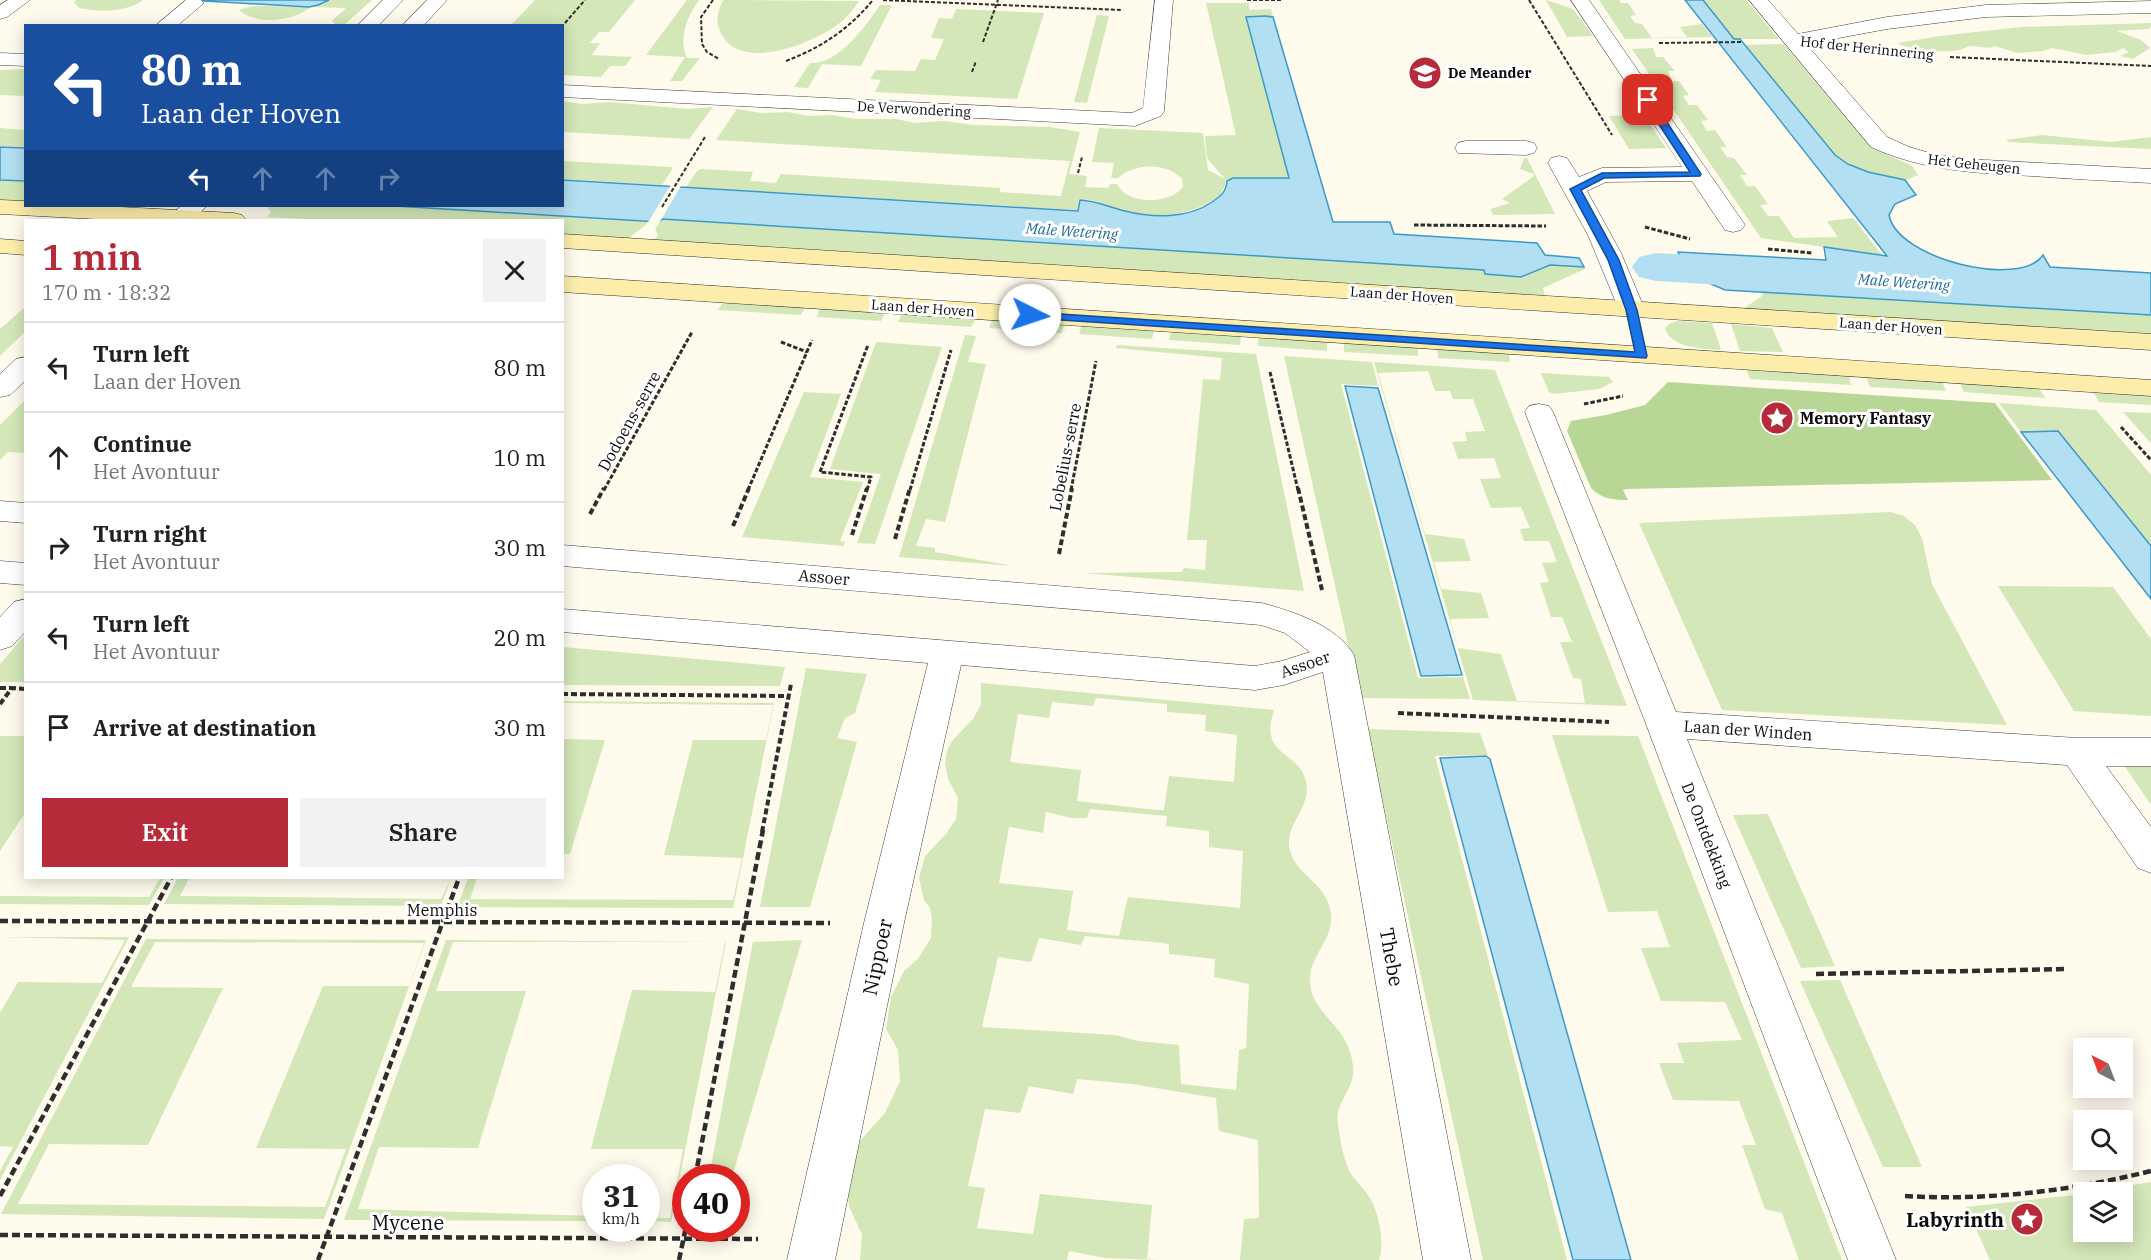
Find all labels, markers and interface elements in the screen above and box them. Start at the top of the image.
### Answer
street label: Hof der Herinnering [1799,32,1935,64]
text: 80 m [141,42,242,97]
icon: left [42,48,120,126]
school or university icon: De Meander [1407,55,1443,91]
place label: De Meander [1448,64,1531,82]
pin [1622,74,1673,125]
icon: arrive [1631,83,1664,116]
text: Laan der Hoven [141,95,341,130]
street label: De Verwondering [857,97,972,121]
street label: Het Geheugen [1927,150,2021,178]
icon: left [183,162,216,195]
icon: ahead [246,162,279,195]
icon: ahead [309,162,342,195]
icon: right [372,162,405,195]
water label: Male Wetering [1024,218,1120,244]
text: 1 min [42,233,142,280]
button: close [483,239,546,302]
water label: Male Wetering [1856,269,1952,295]
text: 170 m · 18:32 [42,279,171,306]
street label: Laan der Hoven [1350,282,1454,308]
position arrow [998,283,1062,347]
street label: Laan der Hoven [871,295,975,321]
street label: Laan der Hoven [1839,313,1943,339]
text: Turn left [93,339,189,368]
icon: left [42,351,75,384]
text: 80 m [494,353,546,382]
street label: Dodoens-serre [593,367,665,475]
text: Laan der Hoven [93,368,241,395]
place icon: Memory Fantasy [1759,400,1795,436]
street label: Lobelius-serre [1045,401,1085,513]
place label: Memory Fantasy [1800,408,1932,428]
text: Continue [93,429,192,458]
icon: ahead [42,441,75,474]
text: 10 m [494,443,546,472]
text: Het Avontuur [93,458,220,485]
text: Turn right [93,519,207,548]
icon: right [42,531,75,564]
text: 30 m [494,533,546,562]
text: Het Avontuur [93,548,220,575]
street label: Assoer [798,565,850,589]
text: Turn left [93,609,189,638]
icon: left [42,621,75,654]
text: 20 m [494,623,546,652]
text: Het Avontuur [93,638,220,665]
street label: Assoer [1277,646,1333,682]
icon: arrive [42,711,75,744]
text: Arrive at destination [93,713,316,742]
text: 30 m [494,713,546,742]
street label: Laan der Winden [1683,716,1813,744]
street label: De Ontdekking [1678,779,1736,891]
button: Exit [42,798,288,867]
button: Share [300,798,546,867]
street label: Memphis [407,900,477,920]
street label: Nippoer [856,916,898,998]
street label: Thebe [1374,926,1410,988]
north arrow [2073,1038,2133,1098]
map controls [2073,1038,2133,1242]
button: search [2073,1110,2133,1170]
speed limit sign: 40 [672,1164,750,1242]
text: 31 [603,1176,639,1215]
button: layers [2073,1182,2133,1242]
place icon: Labyrinth [2009,1201,2045,1237]
place label: Labyrinth [1906,1206,2004,1233]
street label: Mycene [372,1209,444,1236]
text: km/h [602,1209,640,1228]

